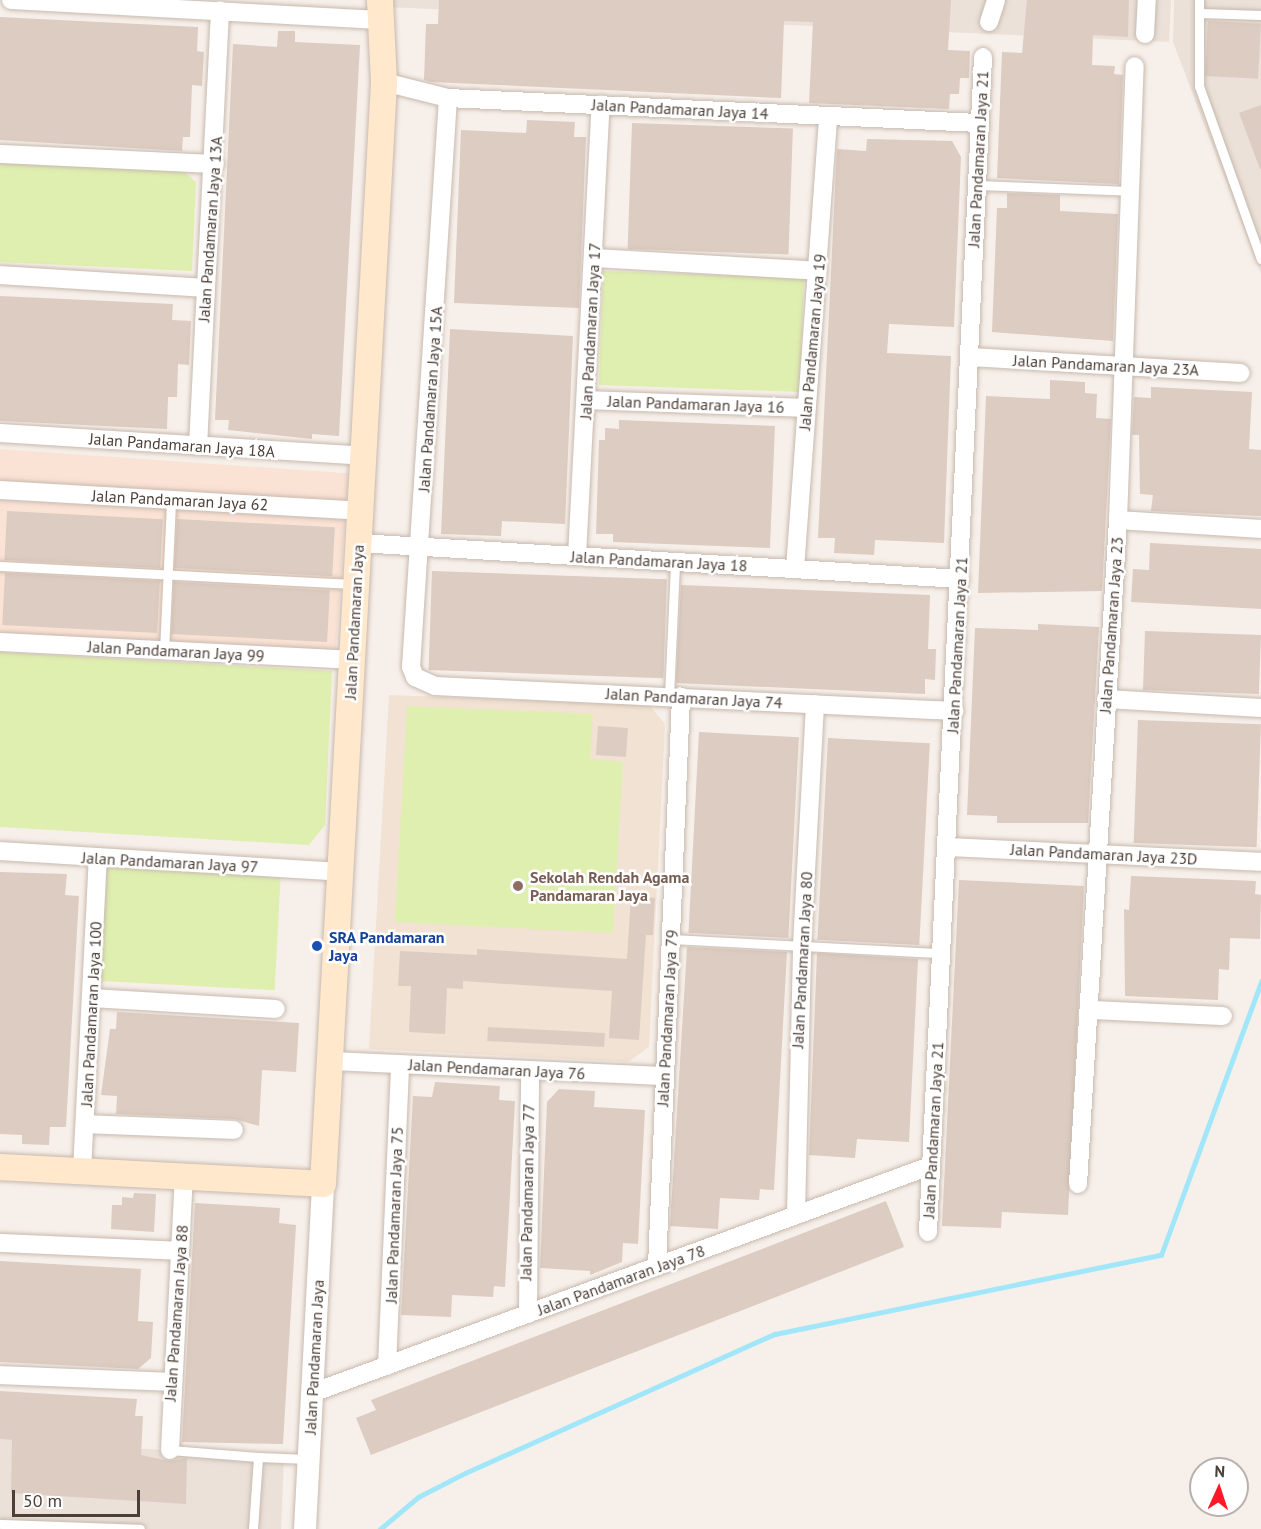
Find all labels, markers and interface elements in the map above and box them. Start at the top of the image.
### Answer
street label: Jalan Pandamaran Jaya 21 [964,70,992,248]
street label: Jalan Pandamaran Jaya 14 [591,95,769,123]
street label: Jalan Pandamaran Jaya 13A [194,135,226,323]
street label: Jalan Pandamaran Jaya 17 [576,242,604,420]
street label: Jalan Pandamaran Jaya 19 [795,253,829,431]
street label: Jalan Pandamaran Jaya 15A [414,305,446,493]
street label: Jalan Pandamaran Jaya 23A [1013,351,1199,379]
street label: Jalan Pandamaran Jaya 16 [607,391,785,417]
street label: Jalan Pandamaran Jaya 18A [88,429,276,461]
street label: Jalan Pandamaran Jaya 62 [91,486,269,514]
street label: Jalan Pandamaran Jaya 23 [1095,536,1127,714]
street label: Jalan Pandamaran Jaya [340,544,368,700]
street label: Jalan Pandamaran Jaya 18 [570,547,748,575]
street label: Jalan Pandamaran Jaya 21 [943,556,971,734]
street label: Jalan Pandamaran Jaya 99 [87,637,265,665]
street label: Jalan Pandamaran Jaya 74 [605,684,783,712]
street label: Jalan Pandamaran Jaya 23D [1010,840,1198,868]
street label: Jalan Pandamaran Jaya 97 [81,848,259,876]
place label: Sekolah Rendah Agama Pandamaran Jaya [530,867,690,905]
street label: Jalan Pandamaran Jaya 80 [788,871,816,1049]
marker: Sekolah Rendah Agama Pandamaran Jaya [511,879,525,893]
street label: Jalan Pandamaran Jaya 100 [77,921,105,1107]
place label: SRA Pandamaran Jaya [329,927,445,965]
street label: Jalan Pandamaran Jaya 79 [653,929,681,1107]
marker: SRA Pandamaran Jaya [310,939,324,953]
street label: Jalan Pandamaran Jaya 21 [919,1041,947,1219]
street label: Jalan Pendamaran Jaya 76 [408,1055,586,1083]
street label: Jalan Pandamaran Jaya 77 [516,1103,538,1281]
street label: Jalan Pandamaran Jaya 75 [381,1126,407,1304]
street label: Jalan Pandamaran Jaya 88 [160,1224,192,1402]
street label: Jalan Pandamaran Jaya 78 [535,1241,707,1319]
street label: Jalan Pandamaran Jaya [300,1279,328,1435]
north arrow [1189,1457,1249,1517]
text: N [1214,1461,1226,1481]
scale bar [15,1478,142,1516]
text: 50 m [23,1489,62,1512]

